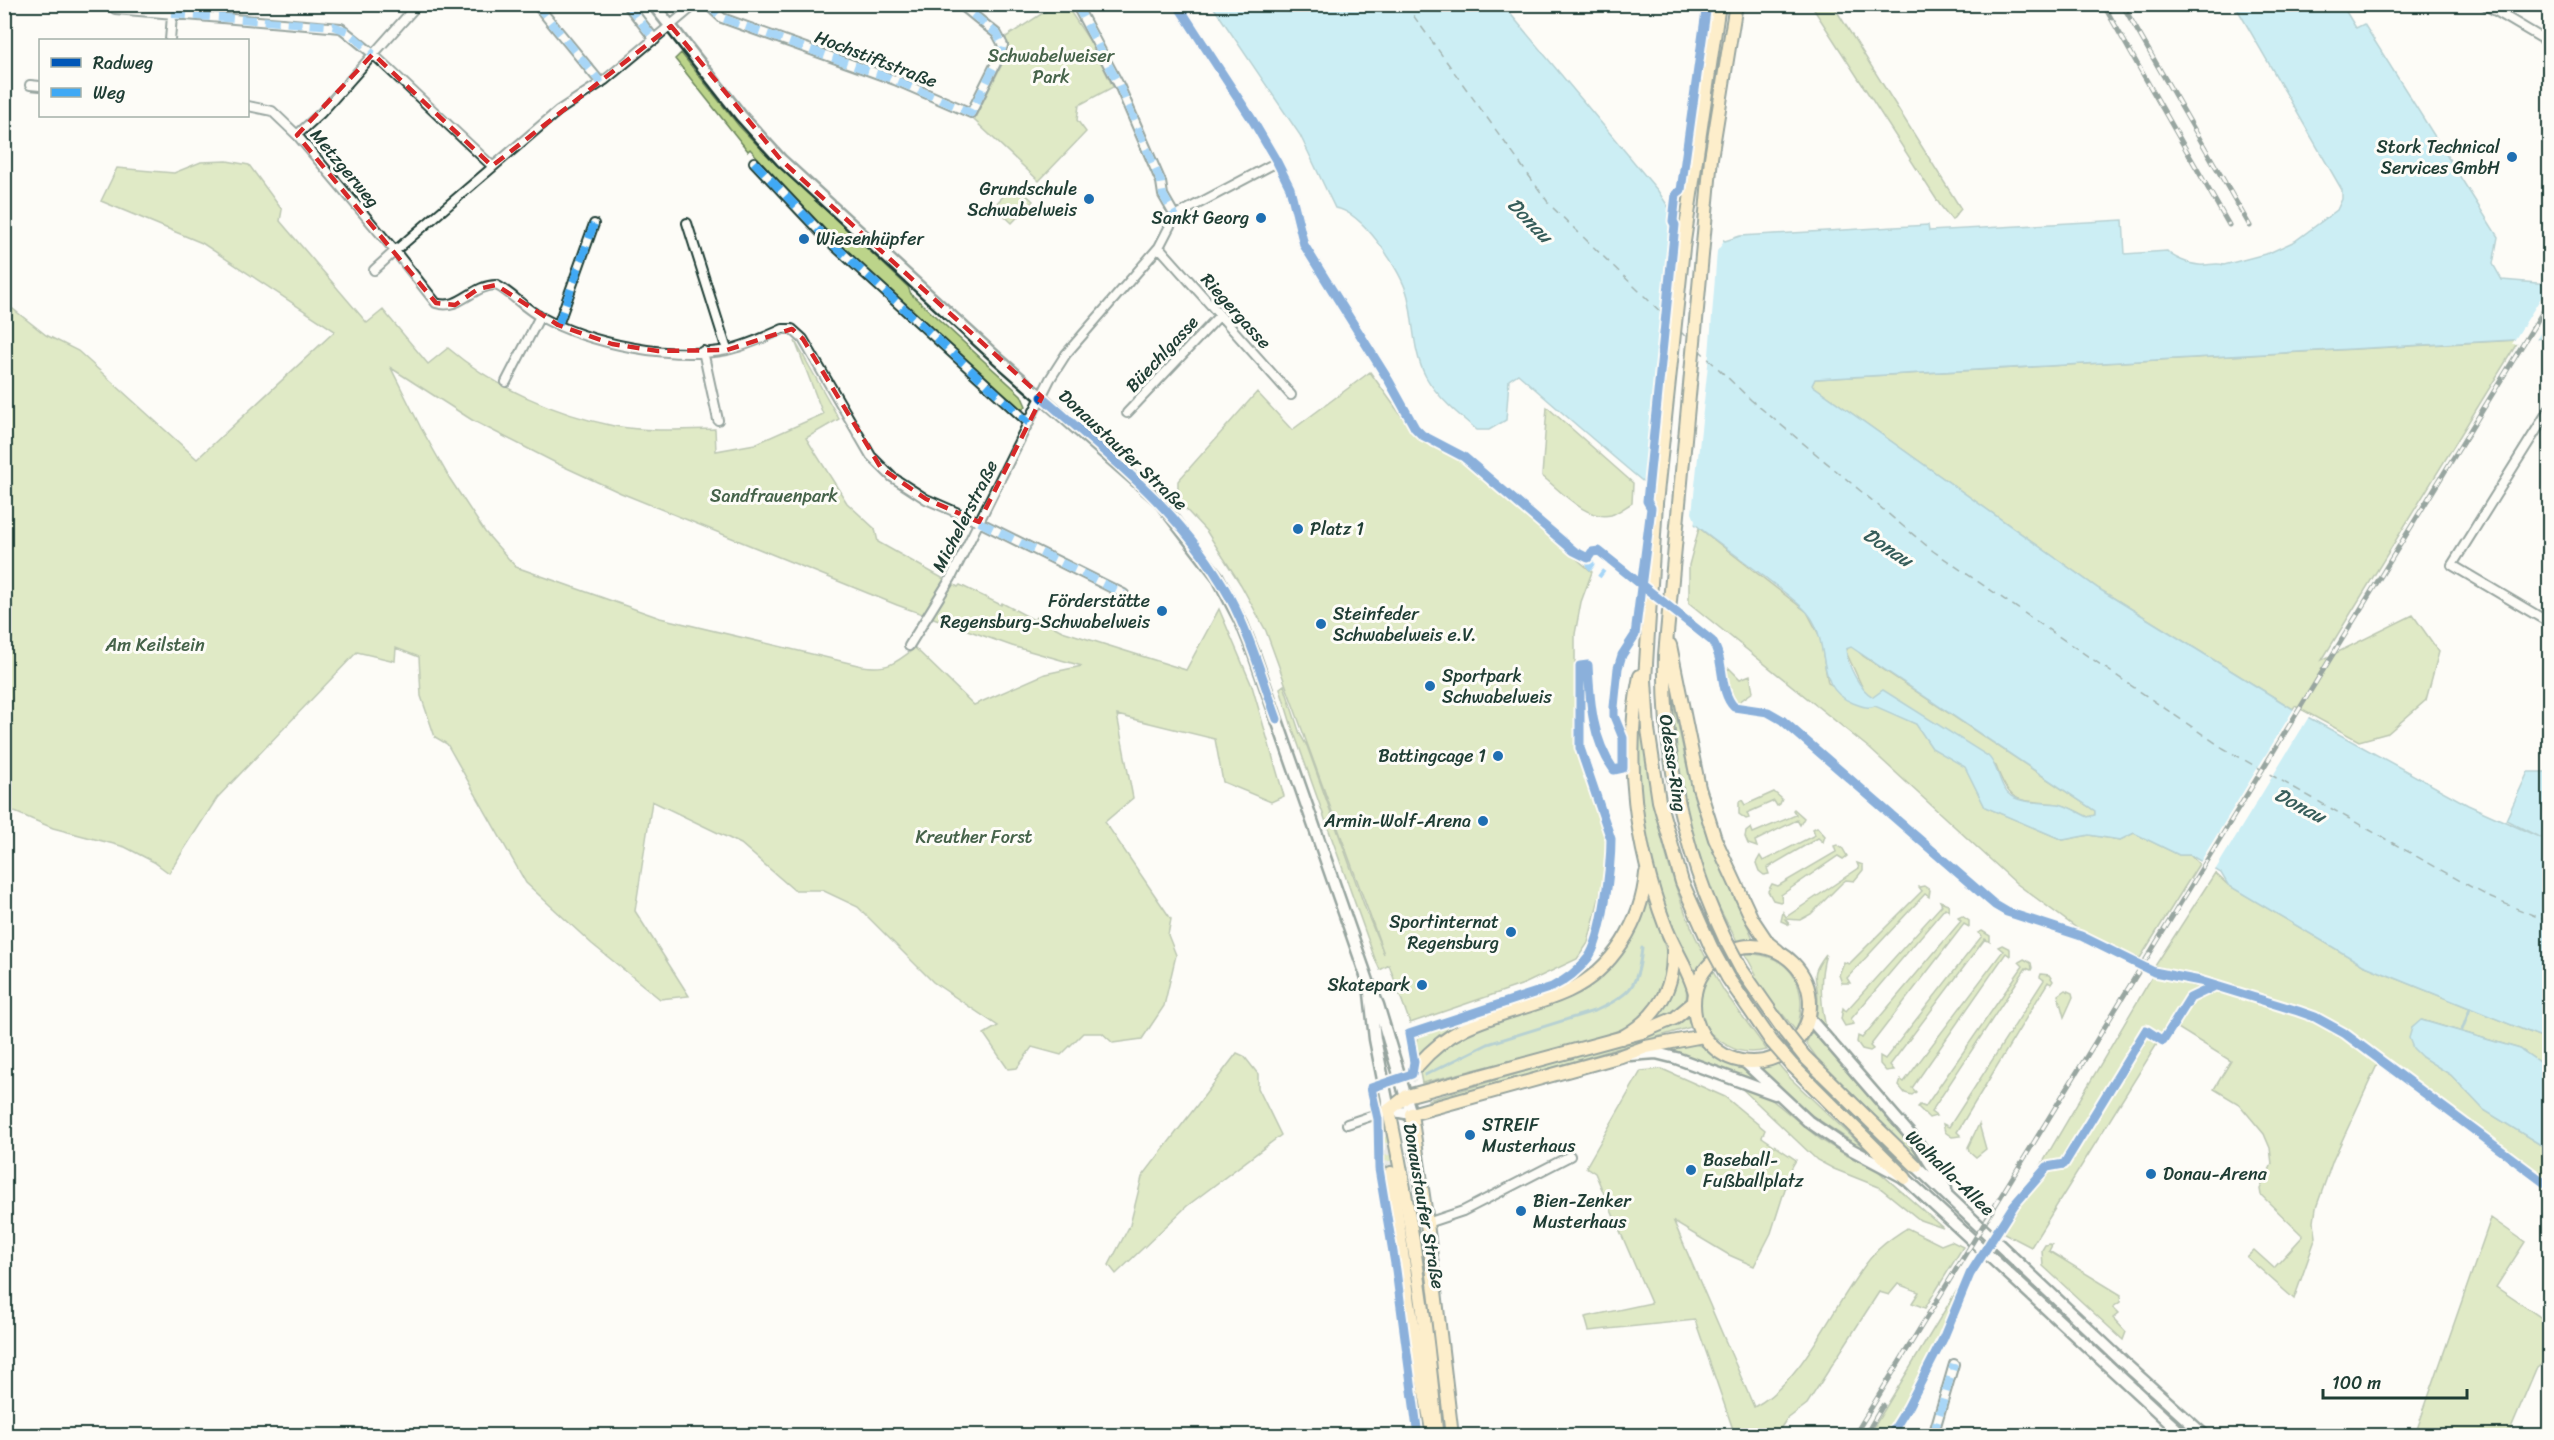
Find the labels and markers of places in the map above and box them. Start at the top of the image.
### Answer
place label: Stork Technical Services GmbH [2377,131,2501,184]
marker: Stork Technical Services GmbH [2505,150,2519,164]
place label: Grundschule Schwabelweis [967,173,1078,226]
marker: Grundschule Schwabelweis [1082,192,1096,206]
place label: Sankt Georg [1152,202,1249,234]
marker: Sankt Georg [1254,211,1268,225]
place label: Wiesenhüpfer [816,223,925,255]
marker: Wiesenhüpfer [797,232,811,246]
place label: Platz 1 [1310,513,1364,545]
marker: Platz 1 [1291,522,1305,536]
place label: Förderstätte Regensburg-Schwabelweis [940,585,1151,638]
place label: Steinfeder Schwabelweis e.V. [1333,598,1477,651]
marker: Förderstätte Regensburg-Schwabelweis [1155,604,1169,618]
marker: Steinfeder Schwabelweis e.V. [1314,617,1328,631]
place label: Sportpark Schwabelweis [1442,660,1553,713]
marker: Sportpark Schwabelweis [1423,679,1437,693]
place label: Battingcage 1 [1378,740,1486,772]
marker: Battingcage 1 [1491,749,1505,763]
place label: Armin-Wolf-Arena [1323,805,1471,837]
marker: Armin-Wolf-Arena [1476,814,1490,828]
place label: Sportinternat Regensburg [1389,906,1499,959]
marker: Sportinternat Regensburg [1504,925,1518,939]
place label: Skatepark [1328,969,1410,1001]
marker: Skatepark [1415,978,1429,992]
place label: STREIF Musterhaus [1482,1109,1576,1162]
marker: STREIF Musterhaus [1463,1128,1477,1142]
place label: Baseball- Fußballplatz [1703,1144,1804,1197]
place label: Donau-Arena [2163,1158,2268,1190]
marker: Baseball- Fußballplatz [1684,1163,1698,1177]
marker: Donau-Arena [2144,1167,2158,1181]
place label: Bien-Zenker Musterhaus [1533,1185,1632,1238]
marker: Bien-Zenker Musterhaus [1514,1204,1528,1218]

